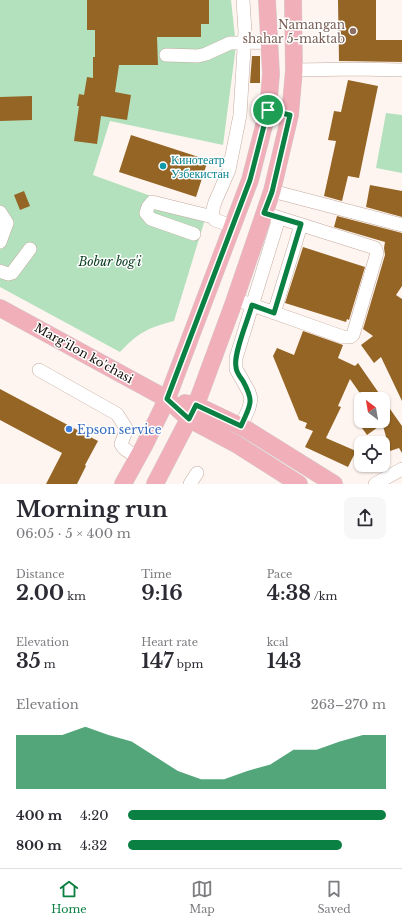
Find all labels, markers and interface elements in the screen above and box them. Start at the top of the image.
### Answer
place label: Namangan shahar 5-maktab [243,17,345,46]
marker: Namangan shahar 5-maktab [348,26,358,36]
pin [251,93,285,127]
icon: arrive [257,99,279,121]
place label: Кинотеатр Узбекистан [171,152,230,181]
marker: Кинотеатр Узбекистан [158,161,168,171]
park label: Bobur bog'i [78,254,142,269]
street label: Marg'ilon ko'chasi [32,320,136,386]
north arrow [354,392,390,428]
map controls [354,392,390,472]
place label: Epson service [77,422,162,437]
marker: Epson service [64,424,74,434]
button: locate [354,436,390,472]
text: Morning run [16,496,168,523]
button: share [344,497,386,539]
text: 06:05 · 5 × 400 m [16,525,131,542]
text: Distance [16,567,65,581]
text: Time [141,567,172,581]
text: Pace [267,567,292,581]
text: 2.00 [16,581,64,605]
text: 9:16 [141,581,183,605]
text: 4:38 [267,581,311,605]
text: km [64,589,86,603]
text: /km [311,589,337,603]
text: Elevation [16,635,69,649]
text: Heart rate [141,635,198,649]
text: kcal [267,635,289,649]
text: 35 [16,649,41,673]
text: 147 [141,649,174,673]
text: 143 [267,649,301,673]
text: m [41,657,56,671]
text: bpm [174,657,203,671]
text: Elevation [16,696,79,713]
text: 263–270 m [311,696,386,713]
text: 400 m [16,807,62,824]
text: 4:20 [80,807,109,824]
text: 800 m [16,837,62,854]
text: 4:32 [80,837,107,854]
tab: Home [51,878,87,916]
tab: Map [189,878,215,916]
tab: Saved [317,878,351,916]

